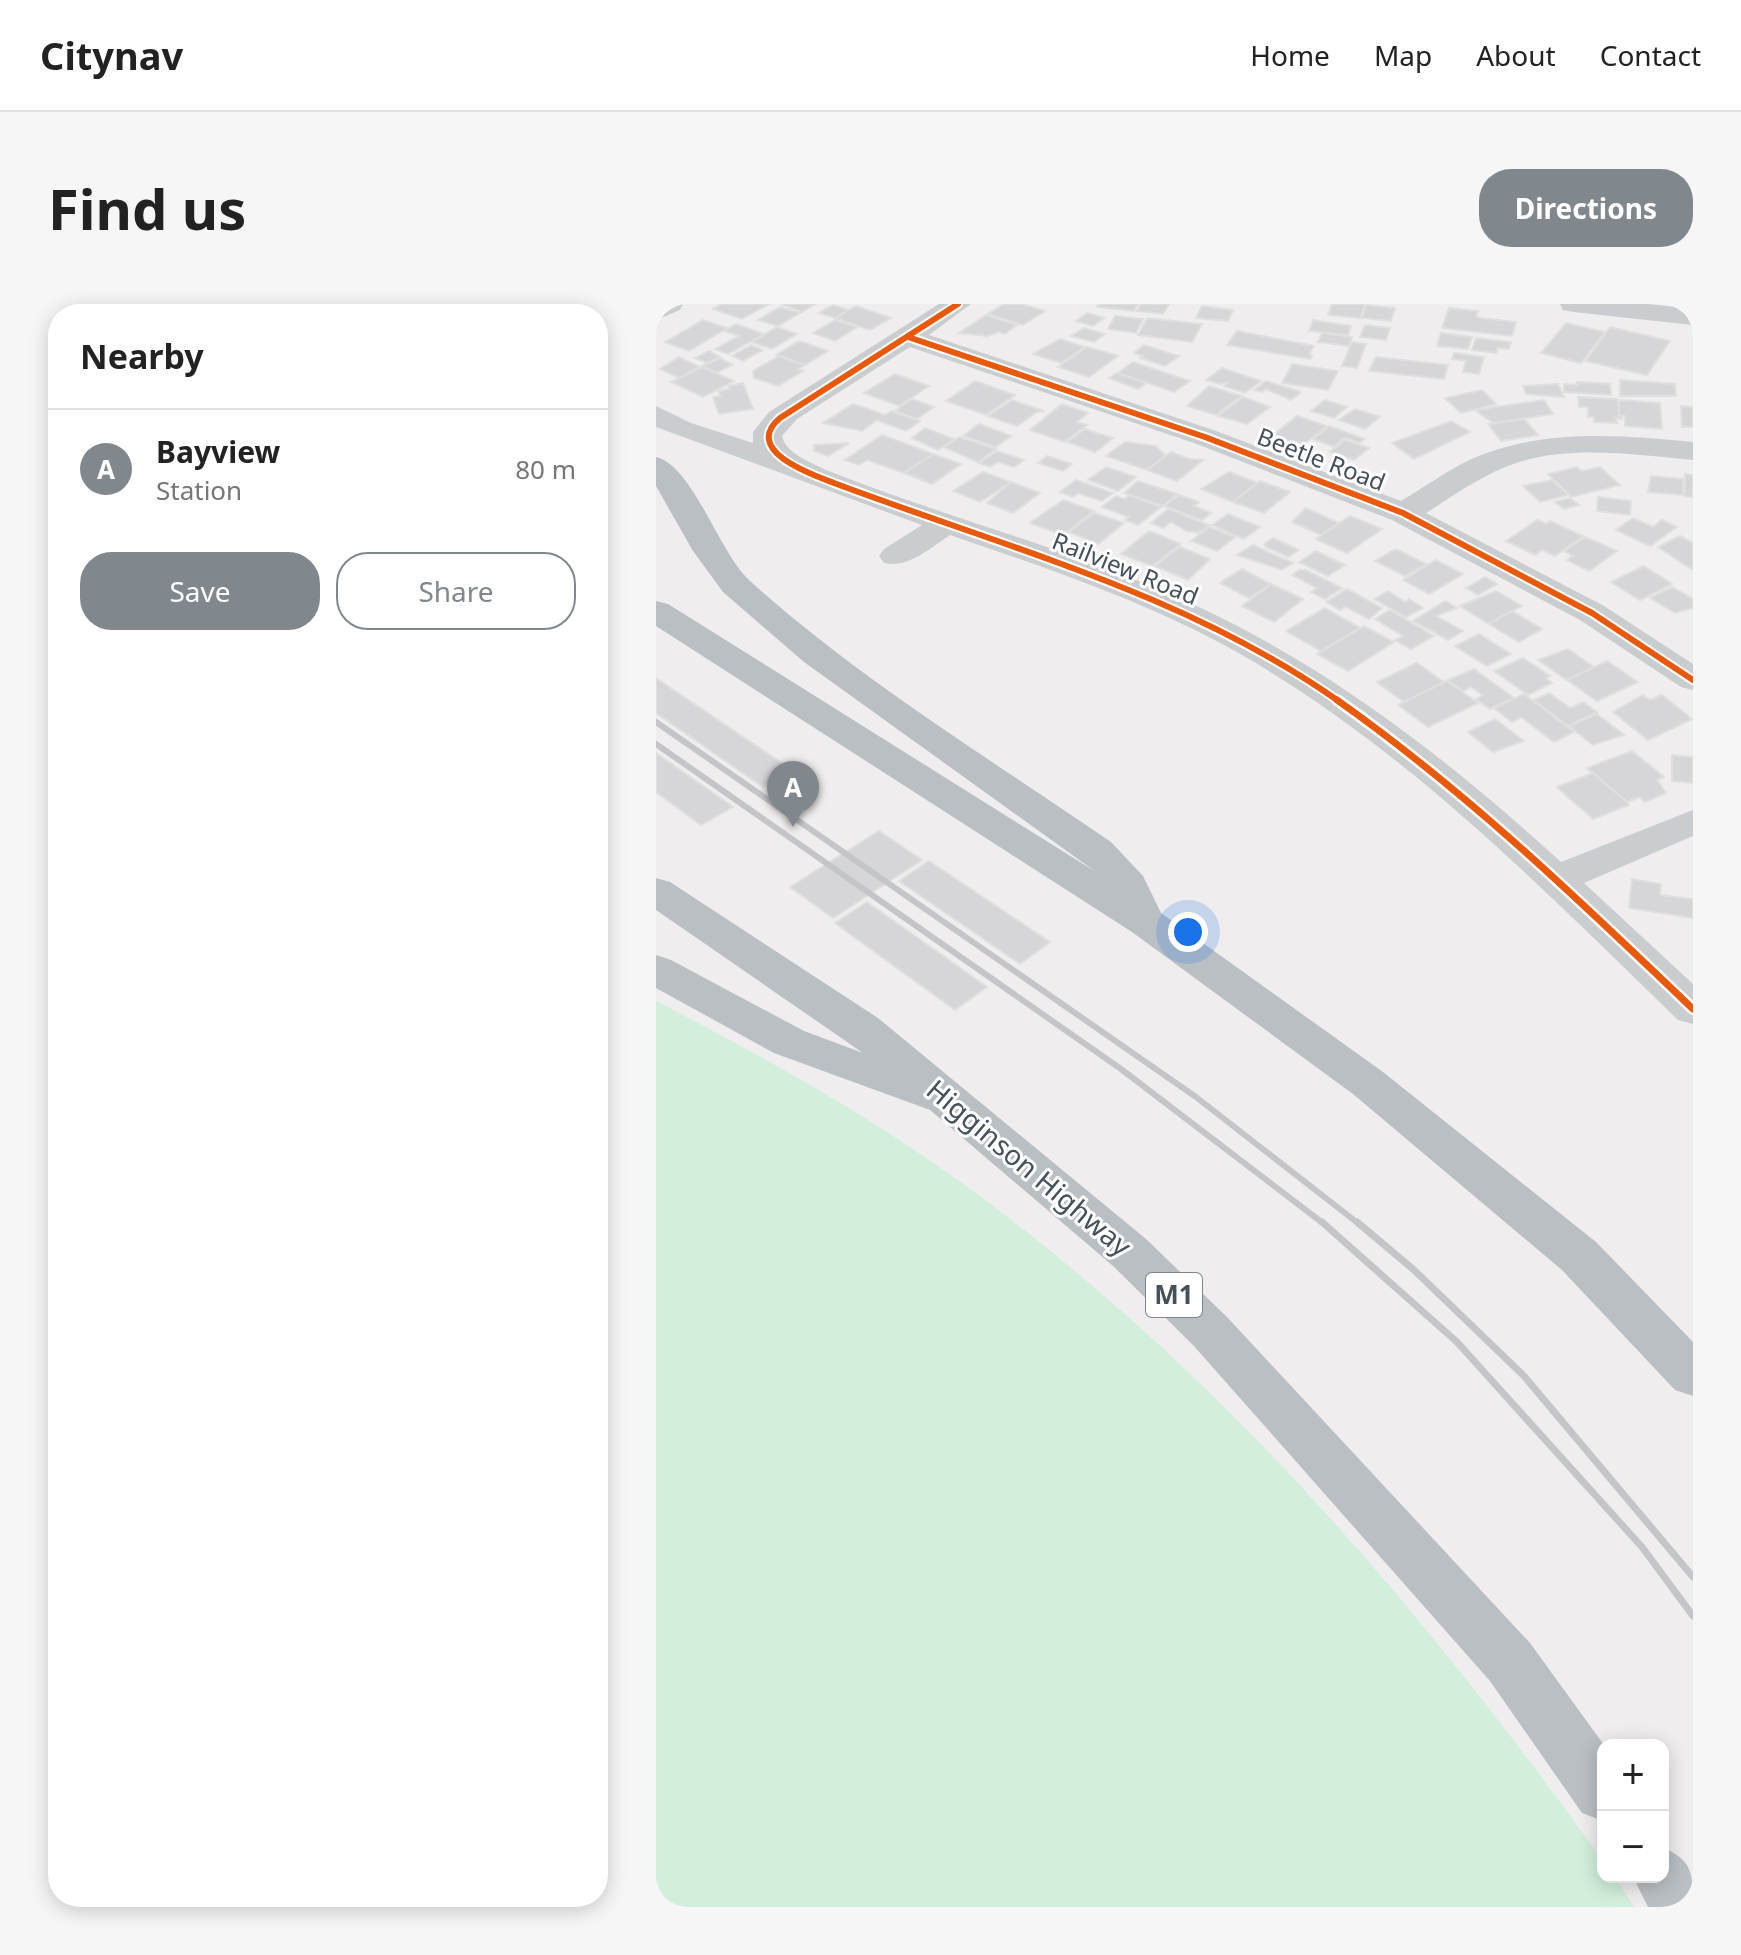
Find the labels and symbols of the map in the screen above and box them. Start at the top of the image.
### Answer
street label: Beetle Road [1253,419,1390,498]
street label: Railview Road [1048,523,1204,612]
pin: A [767,761,819,827]
your location [1168,912,1208,952]
street label: Higginson Highway [919,1070,1141,1265]
road number: M1 [1146,1273,1202,1317]

